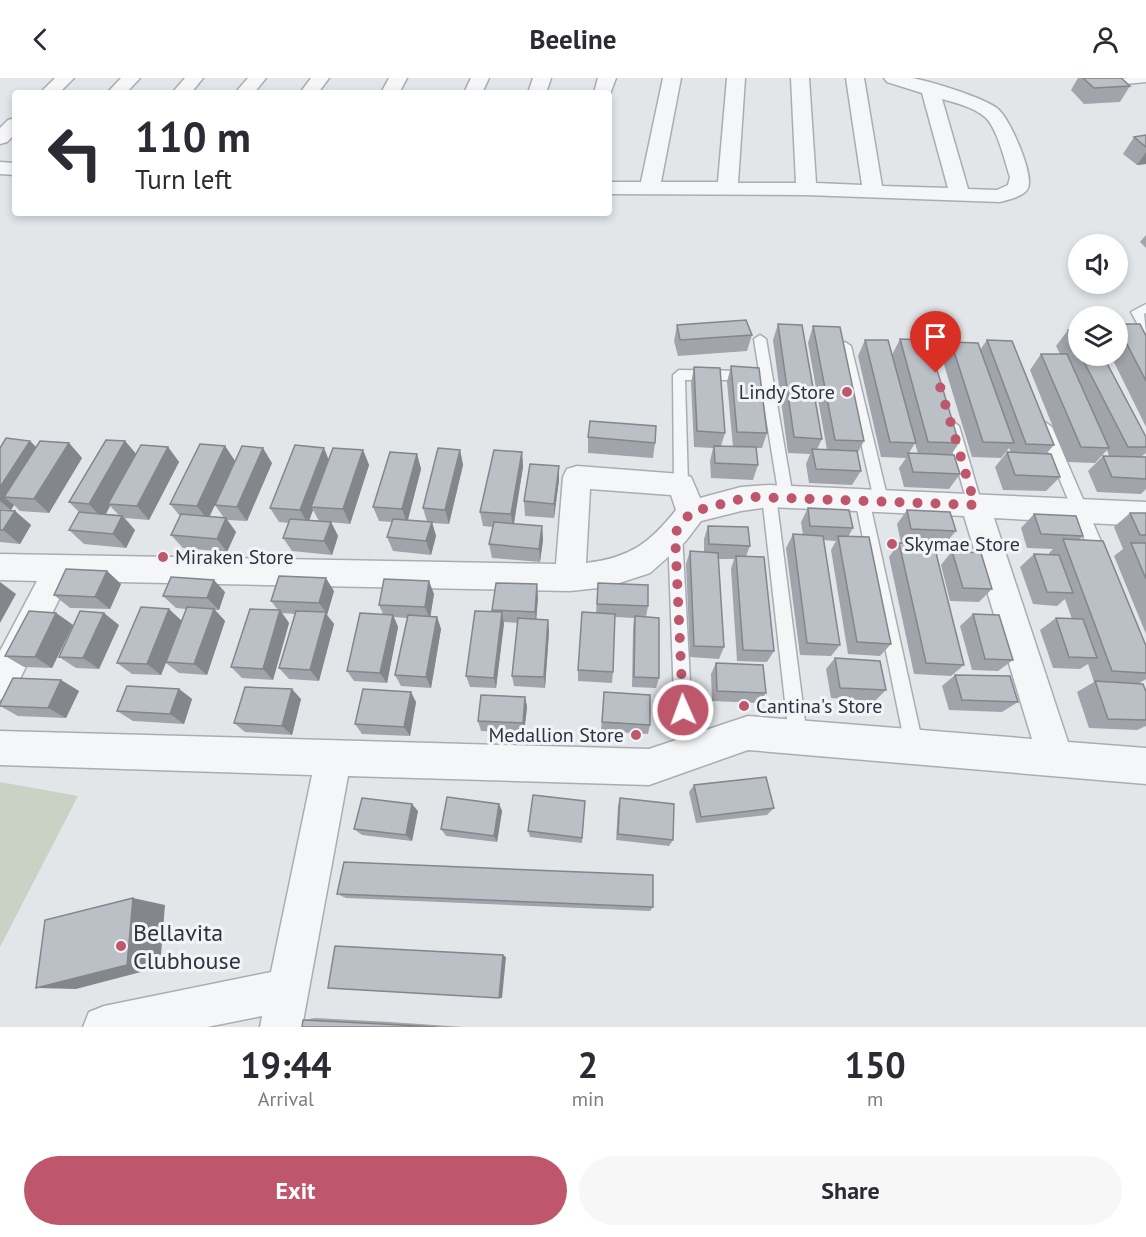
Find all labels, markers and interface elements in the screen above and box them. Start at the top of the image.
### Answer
text: Beeline [530,22,616,56]
icon: back [24,23,57,56]
icon: person [1089,23,1122,56]
text: 110 m [135,109,251,164]
icon: left [36,114,114,192]
text: Turn left [135,162,232,196]
map controls [1068,234,1128,366]
button: sound [1068,234,1128,294]
button: layers [1068,306,1128,366]
pin [910,311,961,373]
icon: arrive [919,320,952,353]
place label: Lindy Store [739,379,835,405]
marker: Lindy Store [840,385,854,399]
place label: Skymae Store [904,531,1020,557]
marker: Skymae Store [885,537,899,551]
place label: Miraken Store [175,544,294,570]
marker: Miraken Store [156,550,170,564]
position arrow [651,678,715,742]
place label: Cantina's Store [756,693,883,719]
marker: Cantina's Store [737,699,751,713]
place label: Medallion Store [488,722,624,748]
marker: Medallion Store [629,728,643,742]
place label: Bellavita Clubhouse [133,917,241,976]
marker: Bellavita Clubhouse [114,939,128,953]
text: 19:44 [240,1041,332,1088]
text: 2 [578,1041,598,1088]
text: 150 [845,1041,906,1088]
text: Arrival [258,1086,314,1112]
text: min [572,1086,604,1112]
text: m [867,1086,883,1112]
button: Exit [24,1156,567,1225]
button: Share [579,1156,1122,1225]

